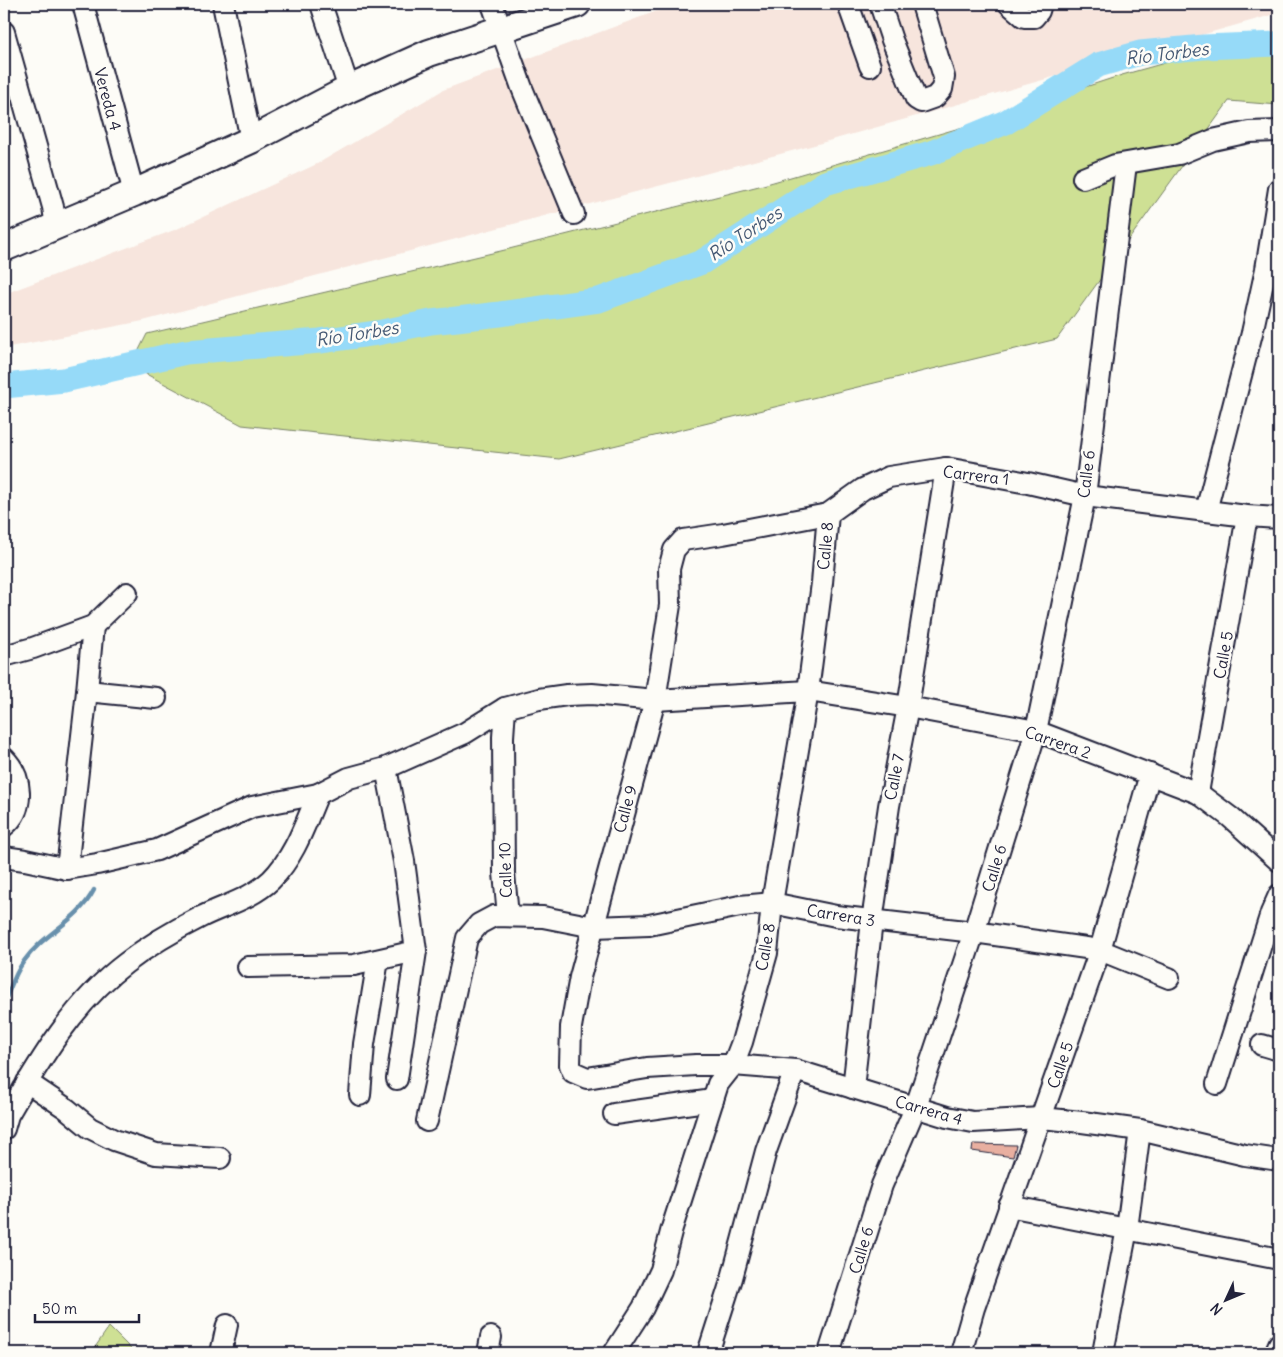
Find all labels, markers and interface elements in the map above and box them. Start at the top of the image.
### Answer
water label: Río Torbes [1124,37,1212,70]
street label: Vereda 4 [90,65,126,133]
water label: Río Torbes [703,200,787,266]
water label: Río Torbes [314,315,402,351]
street label: Calle 6 [1073,449,1099,499]
street label: Carrera 1 [942,461,1010,489]
street label: Calle 8 [813,521,837,571]
street label: Calle 5 [1209,629,1237,681]
street label: Carrera 2 [1022,721,1094,763]
street label: Calle 7 [880,752,908,802]
street label: Calle 9 [609,783,641,835]
street label: Calle 10 [494,842,516,898]
street label: Calle 6 [977,842,1011,894]
street label: Carrera 3 [805,900,877,930]
street label: Calle 8 [751,921,779,973]
street label: Calle 5 [1043,1039,1077,1091]
street label: Carrera 4 [893,1091,965,1129]
street label: Calle 6 [844,1224,878,1276]
north arrow [1200,1274,1250,1324]
scale bar [35,1292,139,1324]
text: 50 m [42,1299,77,1318]
text: N [1207,1299,1226,1319]

